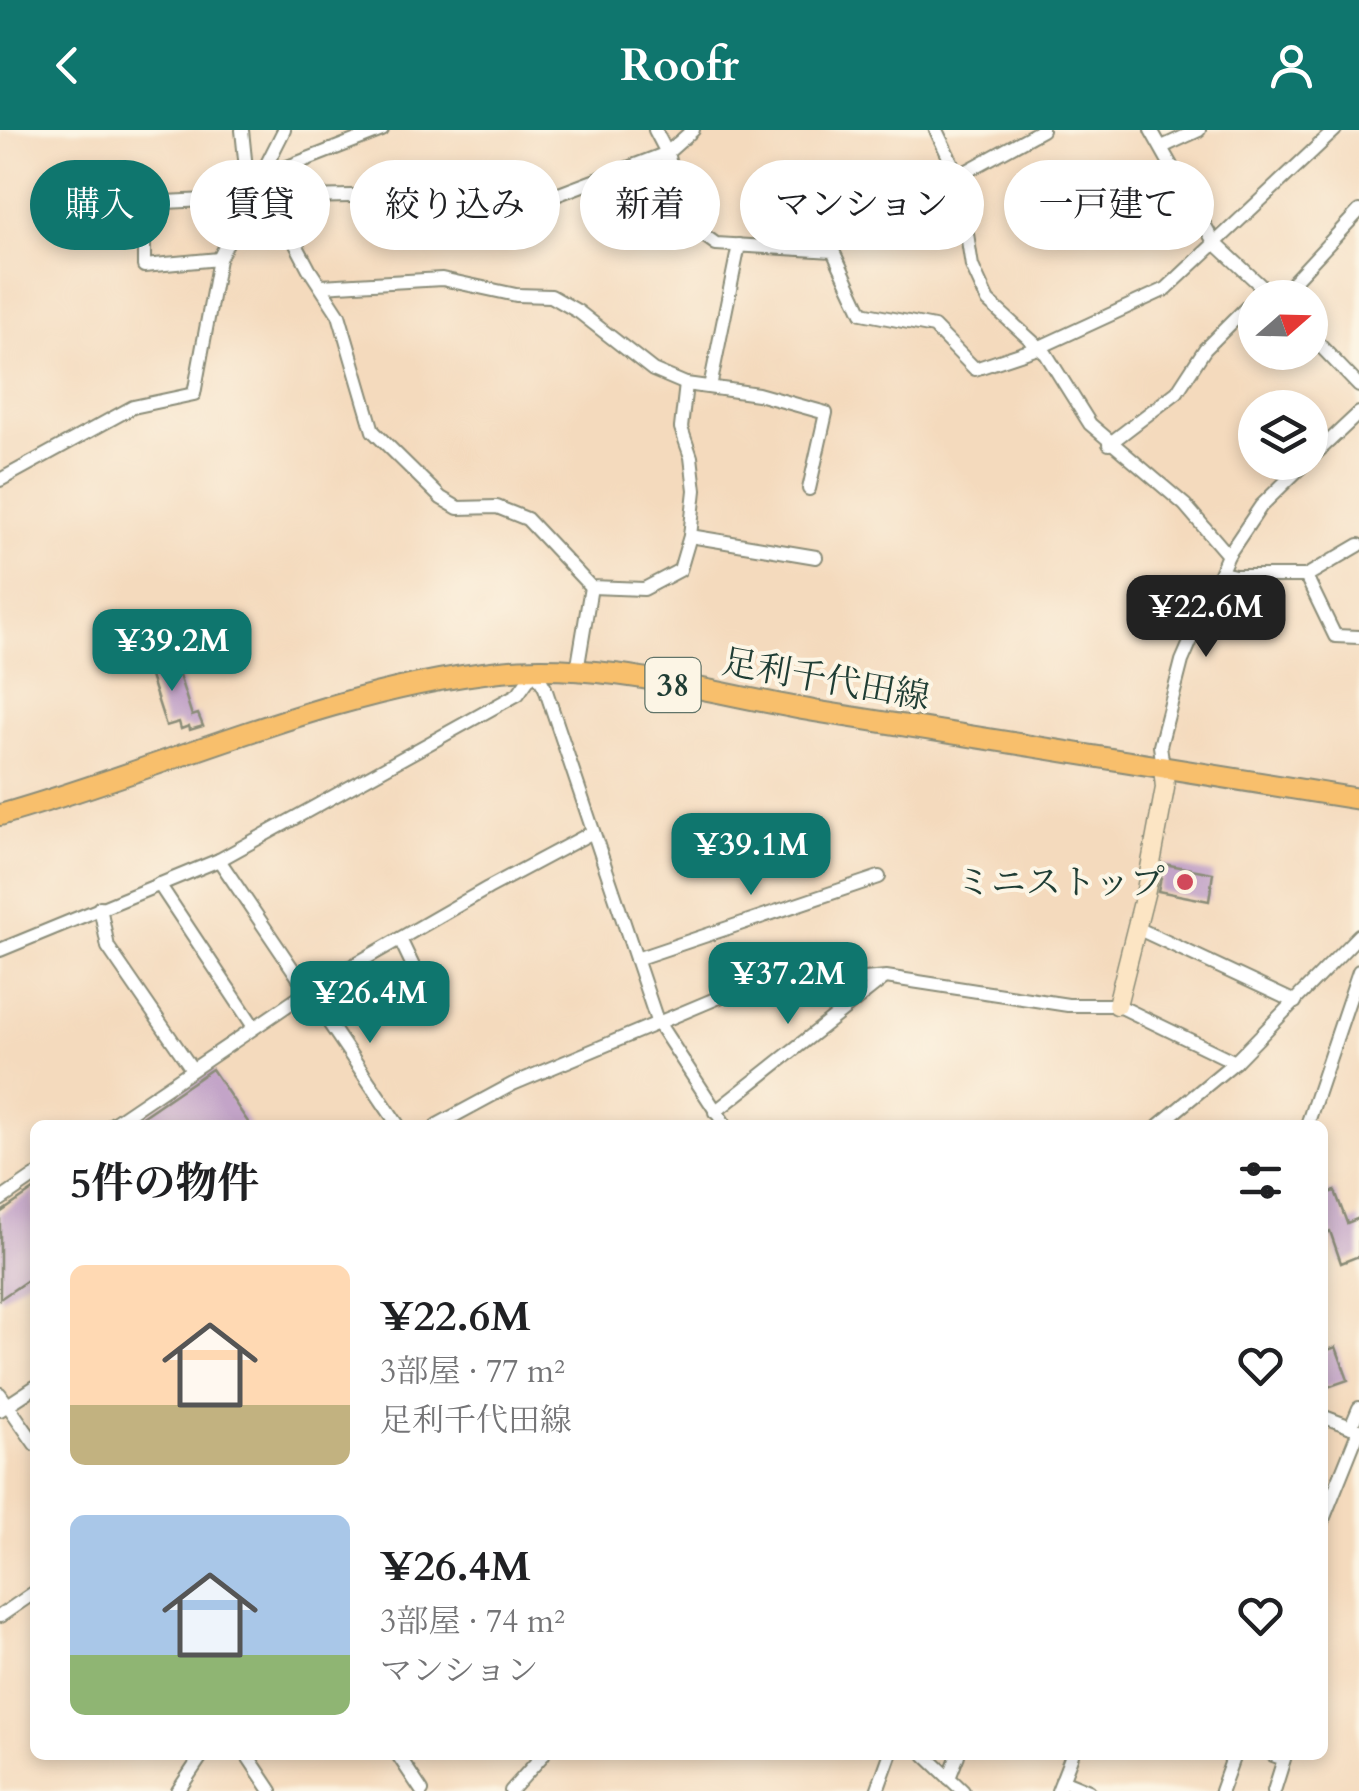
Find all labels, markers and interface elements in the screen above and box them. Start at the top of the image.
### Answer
text: Roofr [620,35,739,96]
icon: back [40,38,95,93]
icon: person [1264,38,1319,93]
chip: 購入 [30,160,170,250]
chip: 賃貸 [190,160,330,250]
chip: 絞り込み [350,160,560,250]
chip: 新着 [580,160,720,250]
chip: マンション [740,160,984,250]
chip: 一戸建て [1004,160,1214,250]
north arrow [1238,280,1328,370]
map controls [1238,280,1328,480]
button: layers [1238,390,1328,480]
pin: ¥22.6M [1125,575,1287,660]
text: ¥22.6M [1148,585,1264,629]
pin: ¥39.2M [91,609,253,694]
text: ¥39.2M [114,619,230,663]
street label: 足利千代田線 [718,638,933,722]
road number: 38 [646,658,700,712]
pin: ¥39.1M [670,813,832,898]
text: ¥39.1M [693,823,809,867]
place label: ミニストップ [956,859,1165,907]
marker: ミニストップ [1174,871,1196,893]
pin: ¥37.2M [707,942,869,1027]
text: ¥37.2M [730,952,846,996]
pin: ¥26.4M [289,961,451,1046]
text: ¥26.4M [312,971,428,1015]
icon: filters [1233,1153,1288,1208]
text: 5件の物件 [70,1155,260,1212]
text: ¥22.6M [380,1288,531,1345]
icon: home [150,1305,270,1425]
icon: heart [1233,1338,1288,1393]
text: 3部屋 · 77 m² [380,1350,565,1394]
text: 足利千代田線 [380,1399,572,1443]
text: ¥26.4M [380,1538,531,1595]
icon: home [150,1555,270,1675]
icon: heart [1233,1588,1288,1643]
text: 3部屋 · 74 m² [380,1600,565,1644]
text: マンション [380,1649,539,1693]

